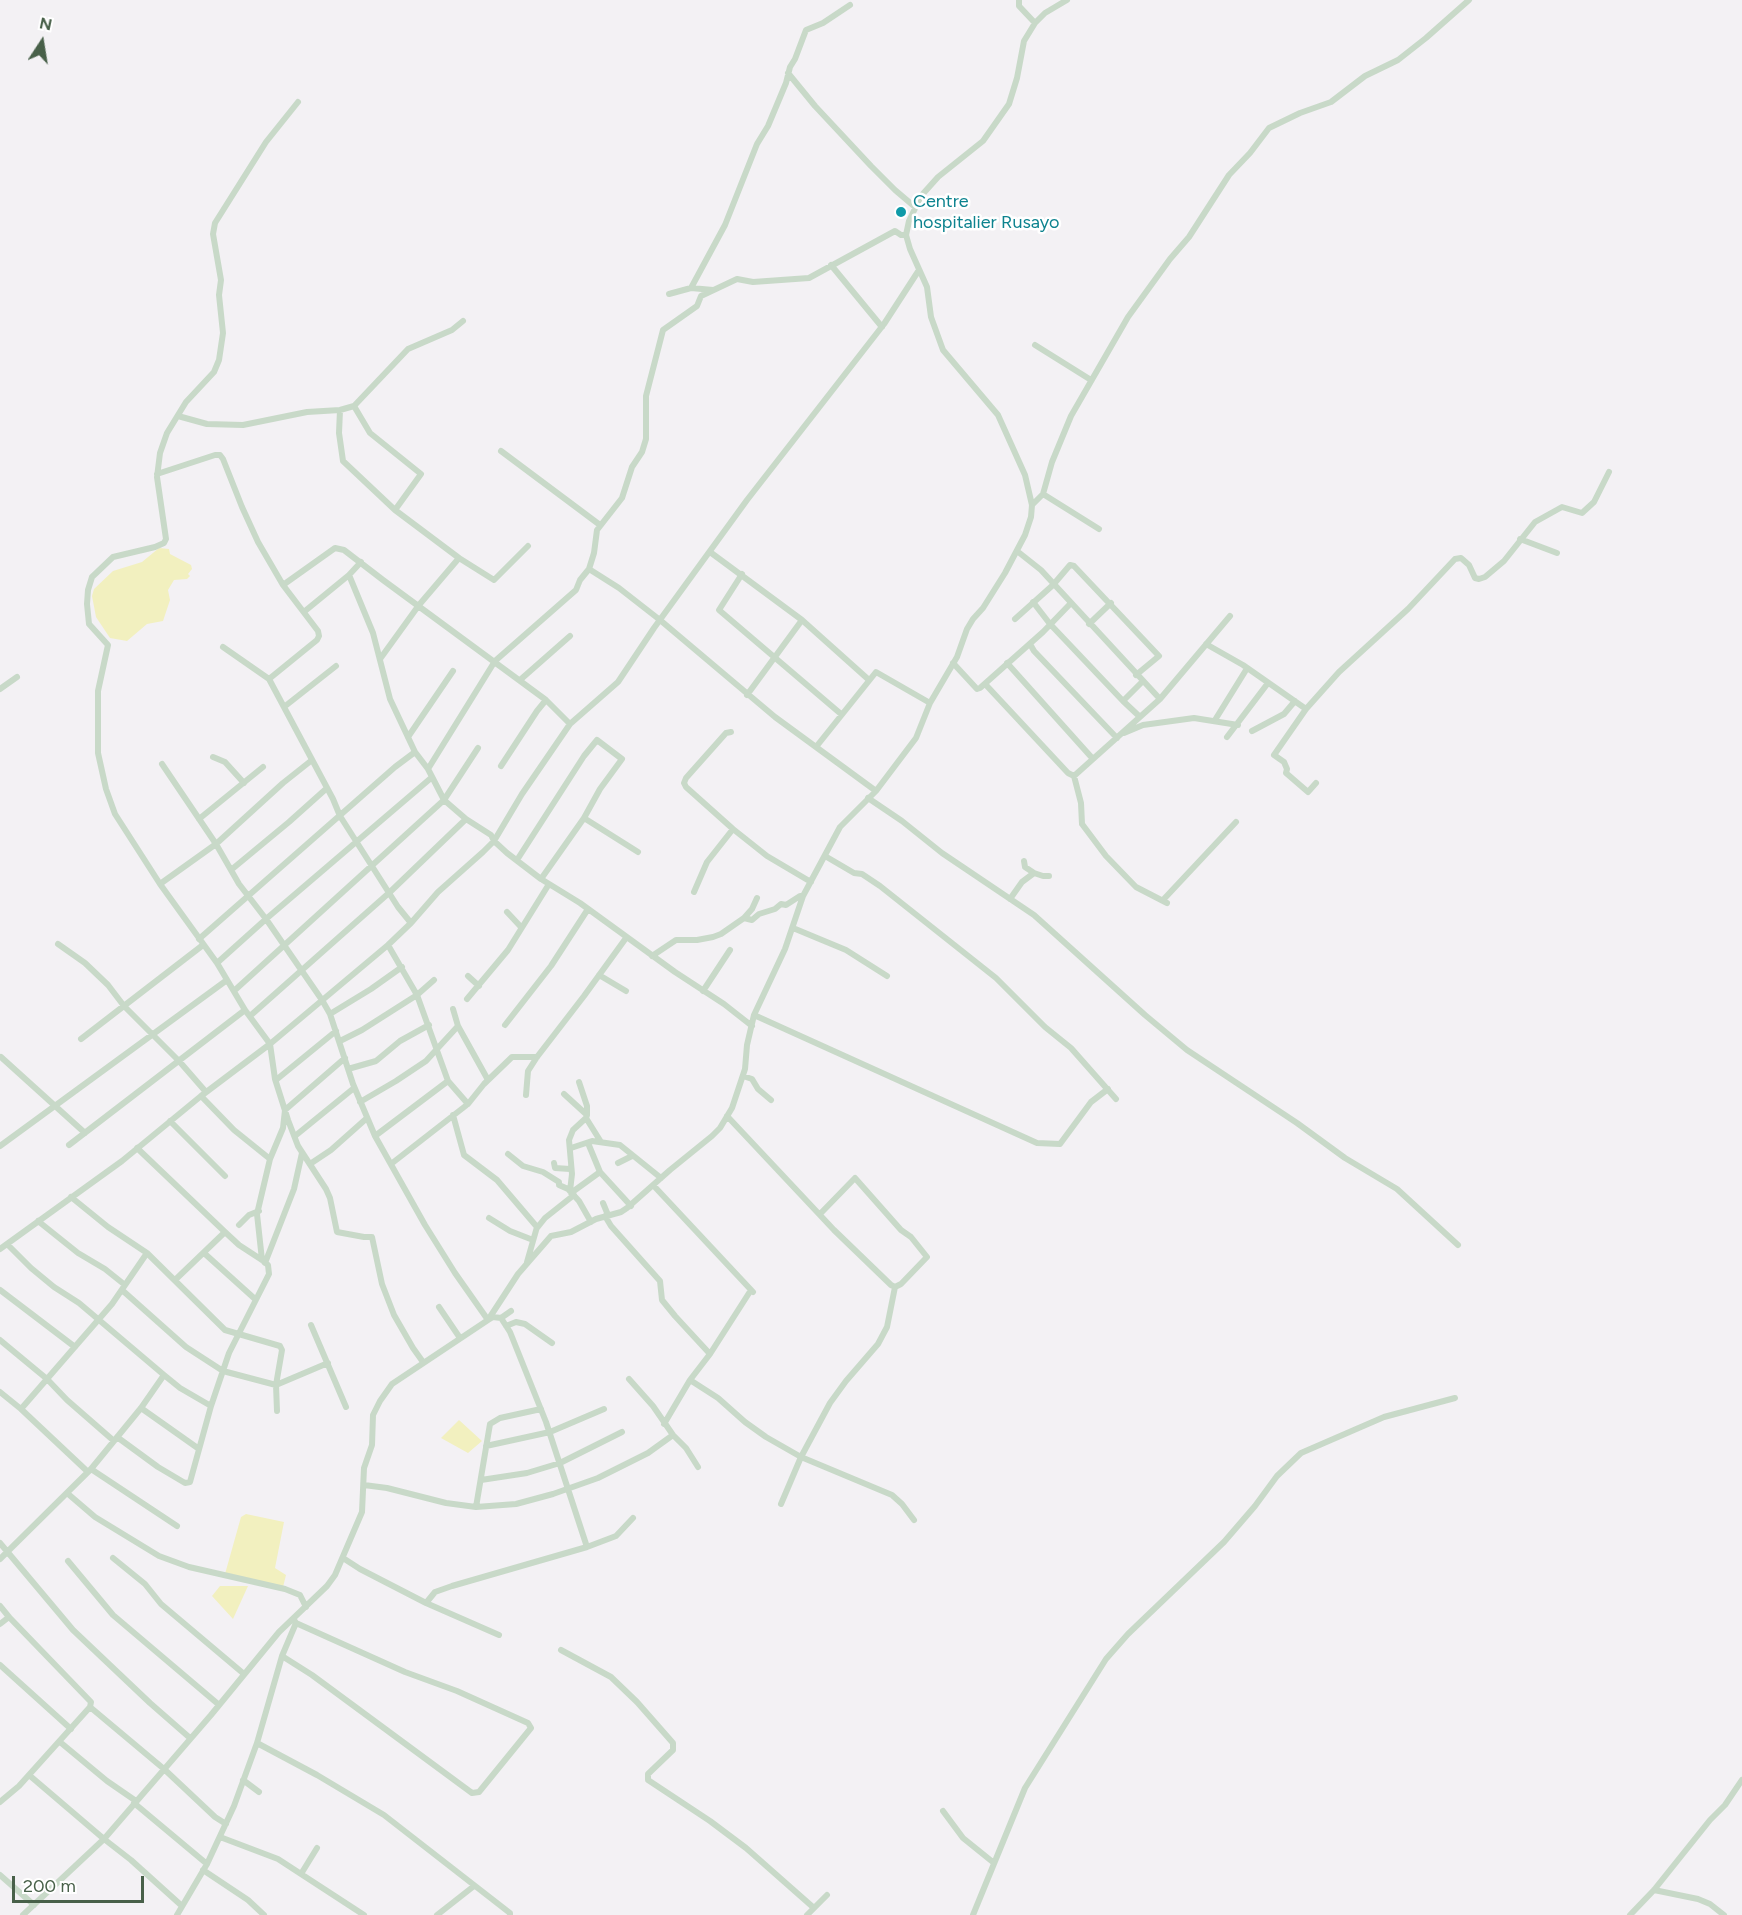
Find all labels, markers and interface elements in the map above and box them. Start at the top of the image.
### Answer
north arrow [12,12,72,72]
text: N [38,13,54,34]
place label: Centre hospitalier Rusayo [913,191,1060,234]
marker: Centre hospitalier Rusayo [894,205,908,219]
scale bar [15,1864,147,1902]
text: 200 m [23,1875,76,1897]

